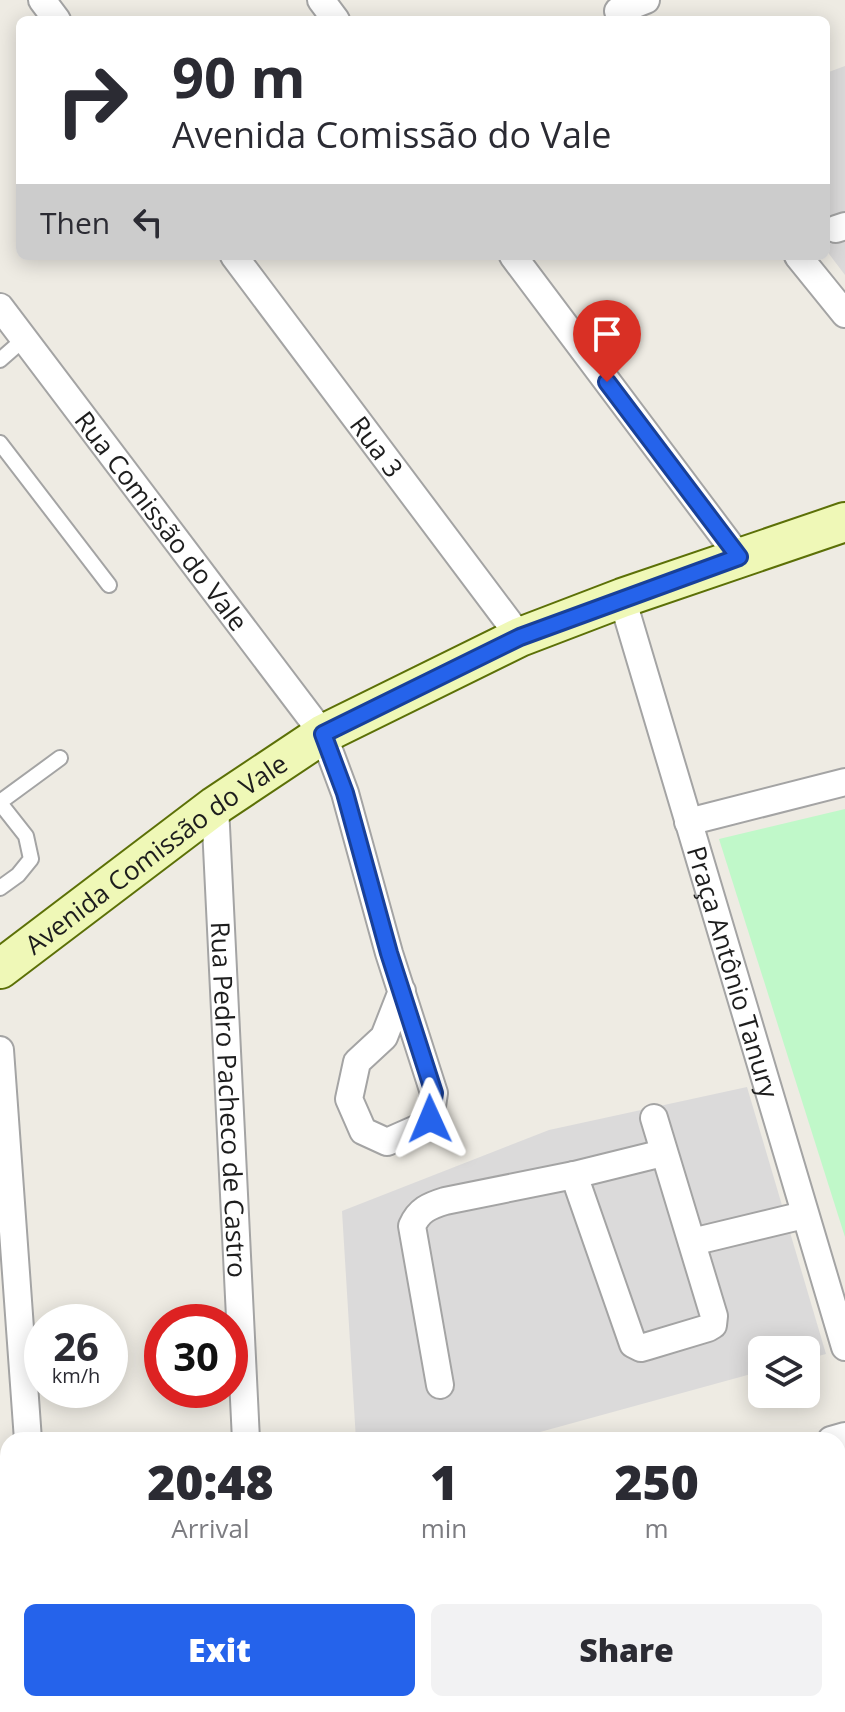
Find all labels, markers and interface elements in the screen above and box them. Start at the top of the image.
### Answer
text: 90 m [172,38,306,114]
icon: right [40,48,144,152]
text: Avenida Comissão do Vale [172,110,611,159]
icon: left [126,200,170,244]
text: Then [40,202,110,243]
pin [573,300,641,382]
icon: arrive [585,312,629,356]
street label: Rua Comissão do Vale [67,403,257,638]
street label: Rua 3 [342,408,412,484]
street label: Avenida Comissão do Vale [17,745,294,962]
street label: Praça Antônio Tanury [679,842,788,1103]
street label: Rua Pedro Pacheco de Castro [203,921,256,1279]
position arrow [388,1077,472,1161]
speed limit sign: 30 [144,1304,248,1408]
text: 26 [53,1318,99,1373]
map controls [748,1336,820,1408]
button: layers [748,1336,820,1408]
text: km/h [52,1362,100,1389]
text: 20:48 [147,1449,274,1514]
text: 1 [430,1449,458,1514]
text: 250 [614,1449,699,1514]
text: Arrival [171,1510,249,1546]
text: min [421,1510,467,1546]
text: m [645,1510,669,1546]
button: Exit [24,1604,415,1696]
button: Share [431,1604,822,1696]

